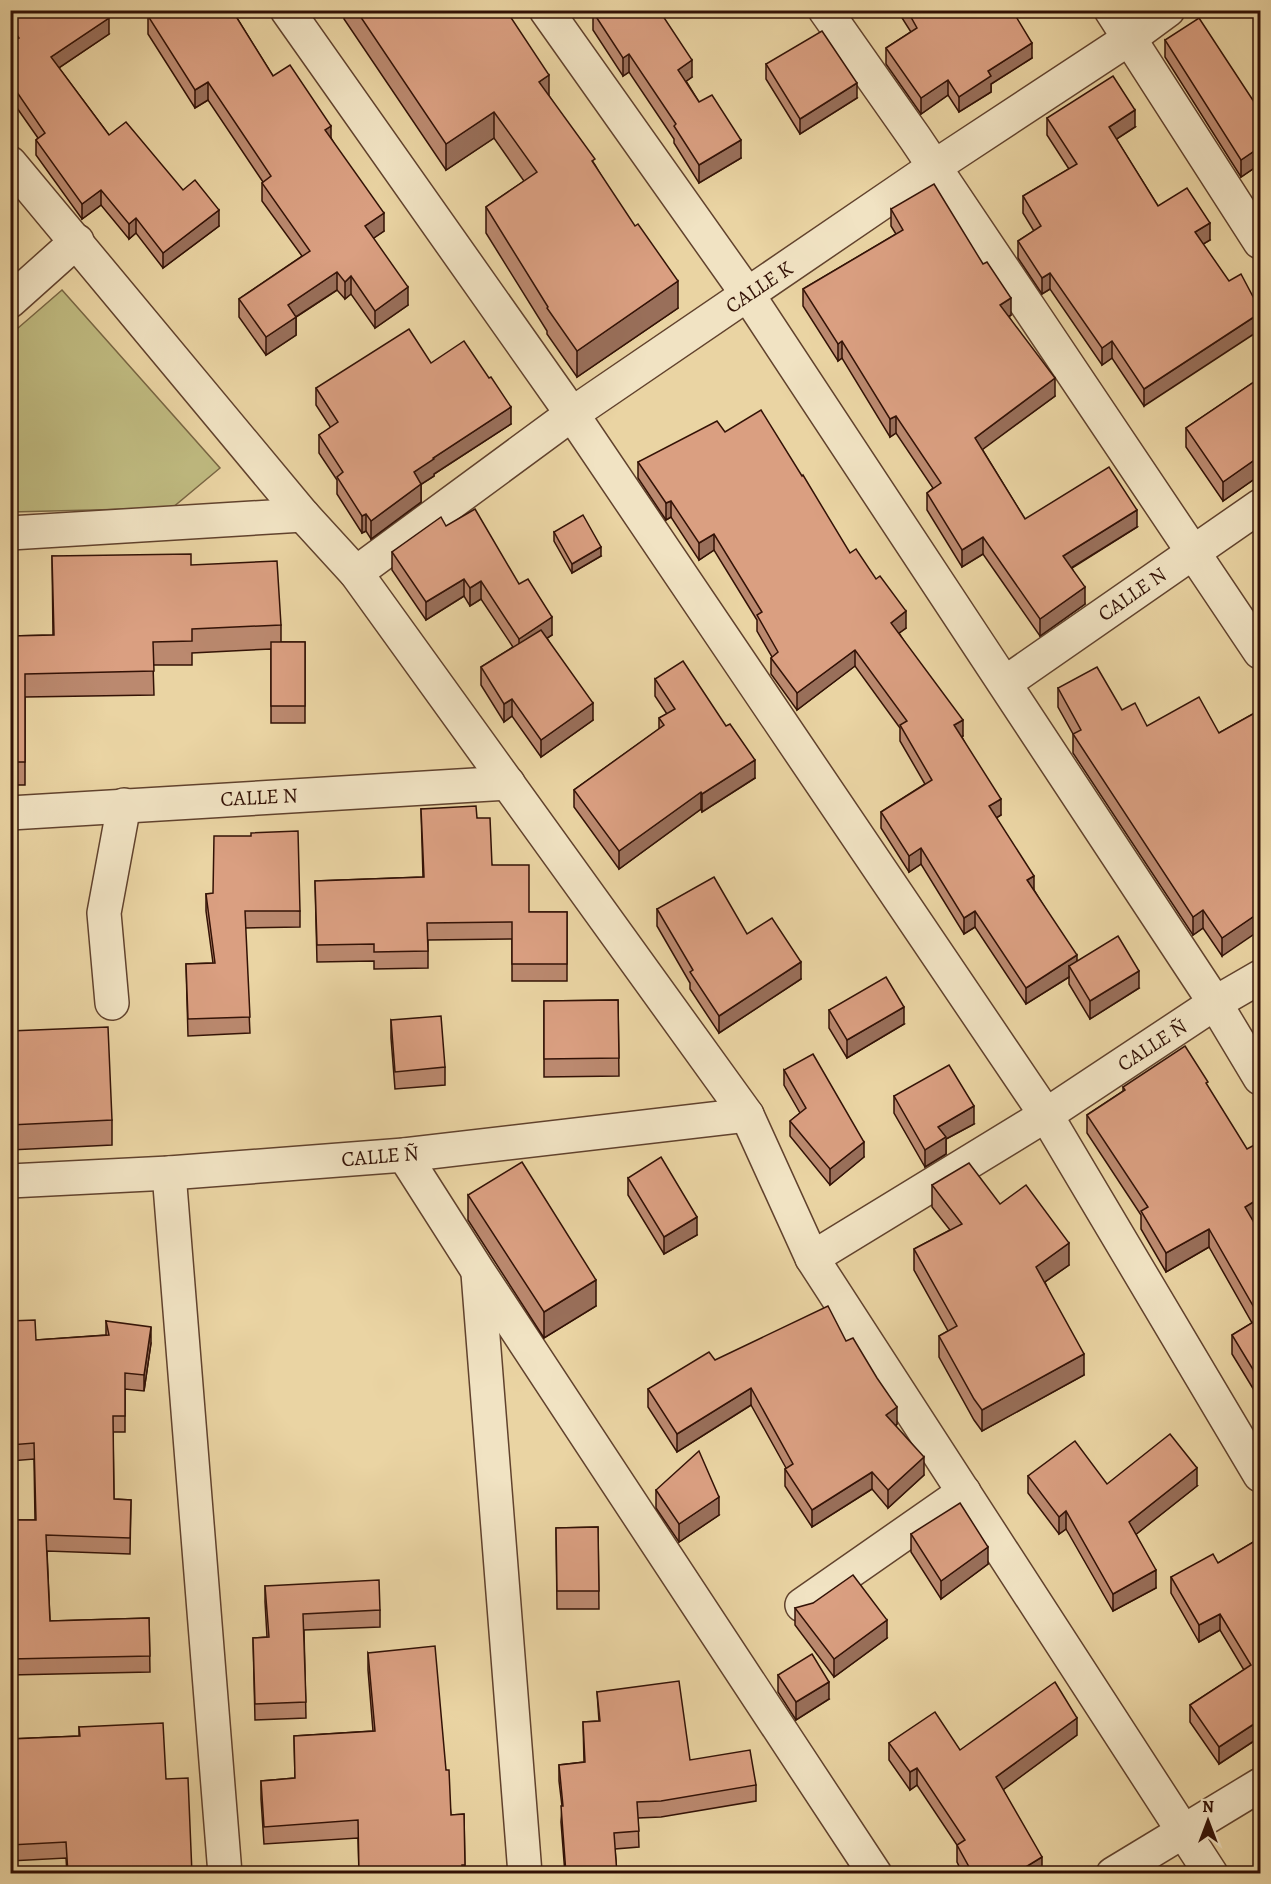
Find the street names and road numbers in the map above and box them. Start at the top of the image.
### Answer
street label: CALLE K [720,254,798,320]
street label: CALLE N [1092,560,1172,628]
street label: CALLE N [220,781,298,813]
street label: CALLE Ñ [1112,1012,1192,1078]
street label: CALLE Ñ [340,1139,420,1173]

